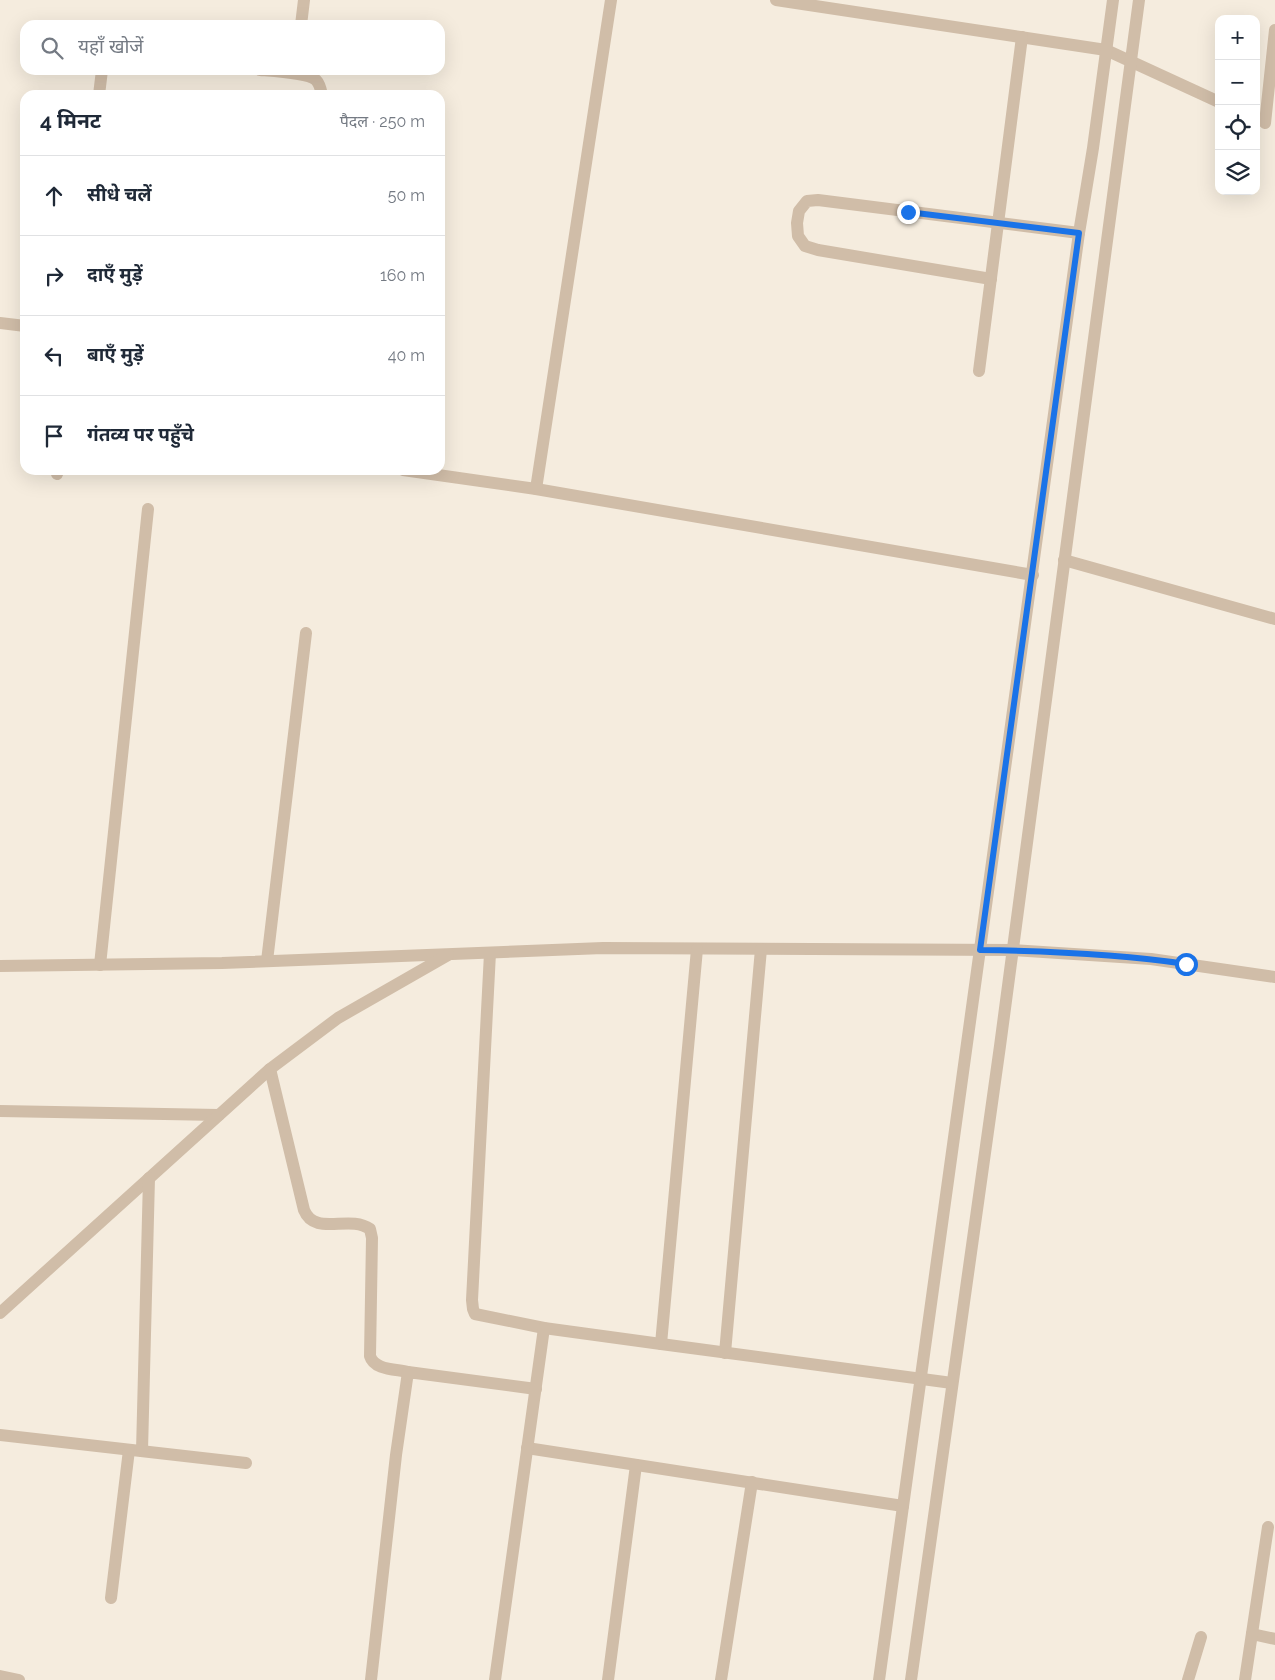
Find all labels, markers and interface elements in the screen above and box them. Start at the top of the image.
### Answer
map controls [1215,15,1260,195]
button: + [1215,15,1260,60]
search box [20,20,445,75]
icon: search [38,34,66,62]
text: यहाँ खोजें [78,35,143,57]
button: − [1215,60,1260,105]
button: locate [1215,105,1260,150]
text: 4 मिनट [40,108,101,133]
text: पैदल · 250 m [340,112,425,131]
button: layers [1215,150,1260,195]
icon: ahead [40,182,68,210]
text: सीधे चलें [87,183,151,205]
text: 50 m [388,186,425,205]
route end [897,201,920,224]
icon: right [40,262,68,290]
text: दाएँ मुड़ें [87,263,143,285]
text: 160 m [380,266,425,285]
icon: left [40,342,68,370]
text: बाएँ मुड़ें [87,343,144,365]
text: 40 m [388,346,425,365]
icon: arrive [40,422,68,450]
text: गंतव्य पर पहुँचे [87,423,194,445]
route start [1175,953,1198,976]

